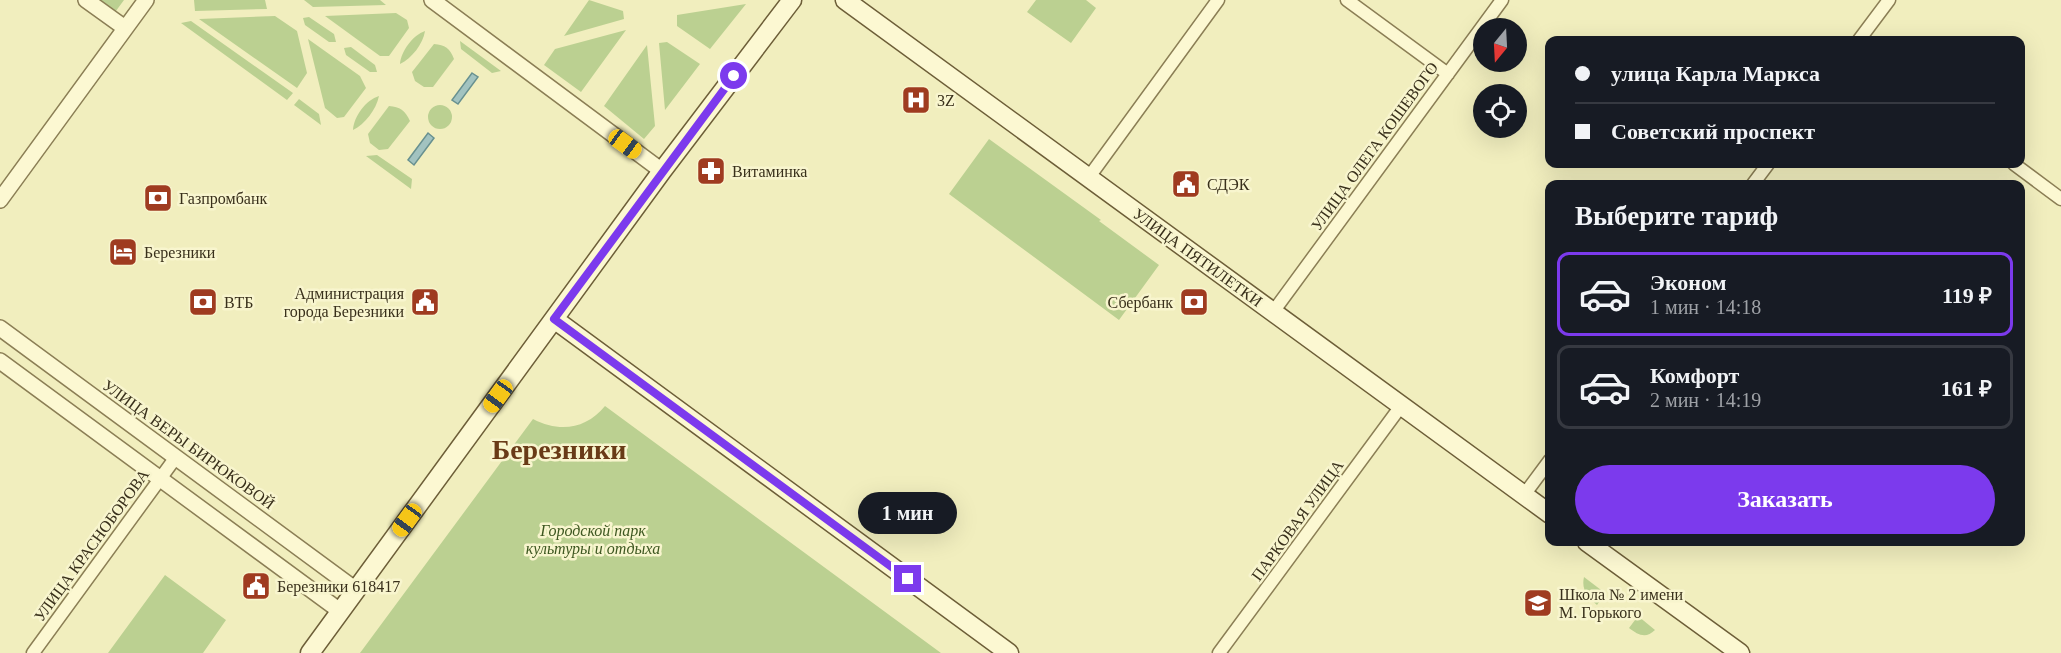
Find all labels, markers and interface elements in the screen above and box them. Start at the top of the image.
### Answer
north arrow [1473,18,1527,72]
map controls [1473,18,1527,138]
street label: УЛИЦА ОЛЕГА КОШЕВОГО [1308,59,1442,234]
text: улица Карла Маркса [1611,61,1820,86]
route start [720,62,747,89]
hospital icon: 3Z [900,84,932,116]
button: locate [1473,84,1527,138]
place label: 3Z [937,92,955,109]
text: Советский проспект [1611,119,1815,144]
car [605,126,645,162]
pharmacy icon: Витаминка [695,155,727,187]
place label: Витаминка [732,163,807,180]
public building icon: СДЭК [1170,168,1202,200]
place label: СДЭК [1207,176,1250,194]
bank icon: Газпромбанк [142,182,174,214]
place label: Газпромбанк [179,190,267,208]
text: Выберите тариф [1575,201,1778,231]
street label: УЛИЦА ПЯТИЛЕТКИ [1129,205,1266,311]
hotel icon: Березники [107,236,139,268]
place label: Березники [144,244,216,262]
icon: car [1578,267,1632,321]
text: Эконом [1650,270,1727,295]
text: 119 ₽ [1942,283,1992,308]
place label: Администрация города Березники [284,285,405,321]
bank icon: ВТБ [187,286,219,318]
public building icon: Администрация города Березники [409,286,441,318]
bank icon: Сбербанк [1178,286,1210,318]
place label: ВТБ [224,294,253,311]
place label: Сбербанк [1108,294,1173,312]
text: 1 мин · 14:18 [1650,296,1761,318]
icon: car [1578,360,1632,414]
text: Комфорт [1650,363,1739,388]
street label: УЛИЦА ВЕРЫ БИРЮКОВОЙ [99,376,279,513]
car [480,376,516,416]
text: 161 ₽ [1941,376,1992,401]
text: 2 мин · 14:19 [1650,389,1761,411]
district label: Березники [492,434,626,465]
street label: ПАРКОВАЯ УЛИЦА [1248,456,1348,584]
button: Заказать [1575,465,1995,534]
street label: УЛИЦА КРАСНОБОРОВА [31,466,153,625]
callout: 1 мин [858,492,958,534]
car [389,500,425,540]
text: 1 мин [882,502,933,524]
park label: Городской парк культуры и отдыха [526,522,660,558]
route end [894,565,921,592]
public building icon: Березники 618417 [240,570,272,602]
place label: Березники 618417 [277,578,400,596]
place label: Школа № 2 имени М. Горького [1559,586,1684,622]
school or university icon: Школа № 2 имени М. Горького [1522,587,1554,619]

